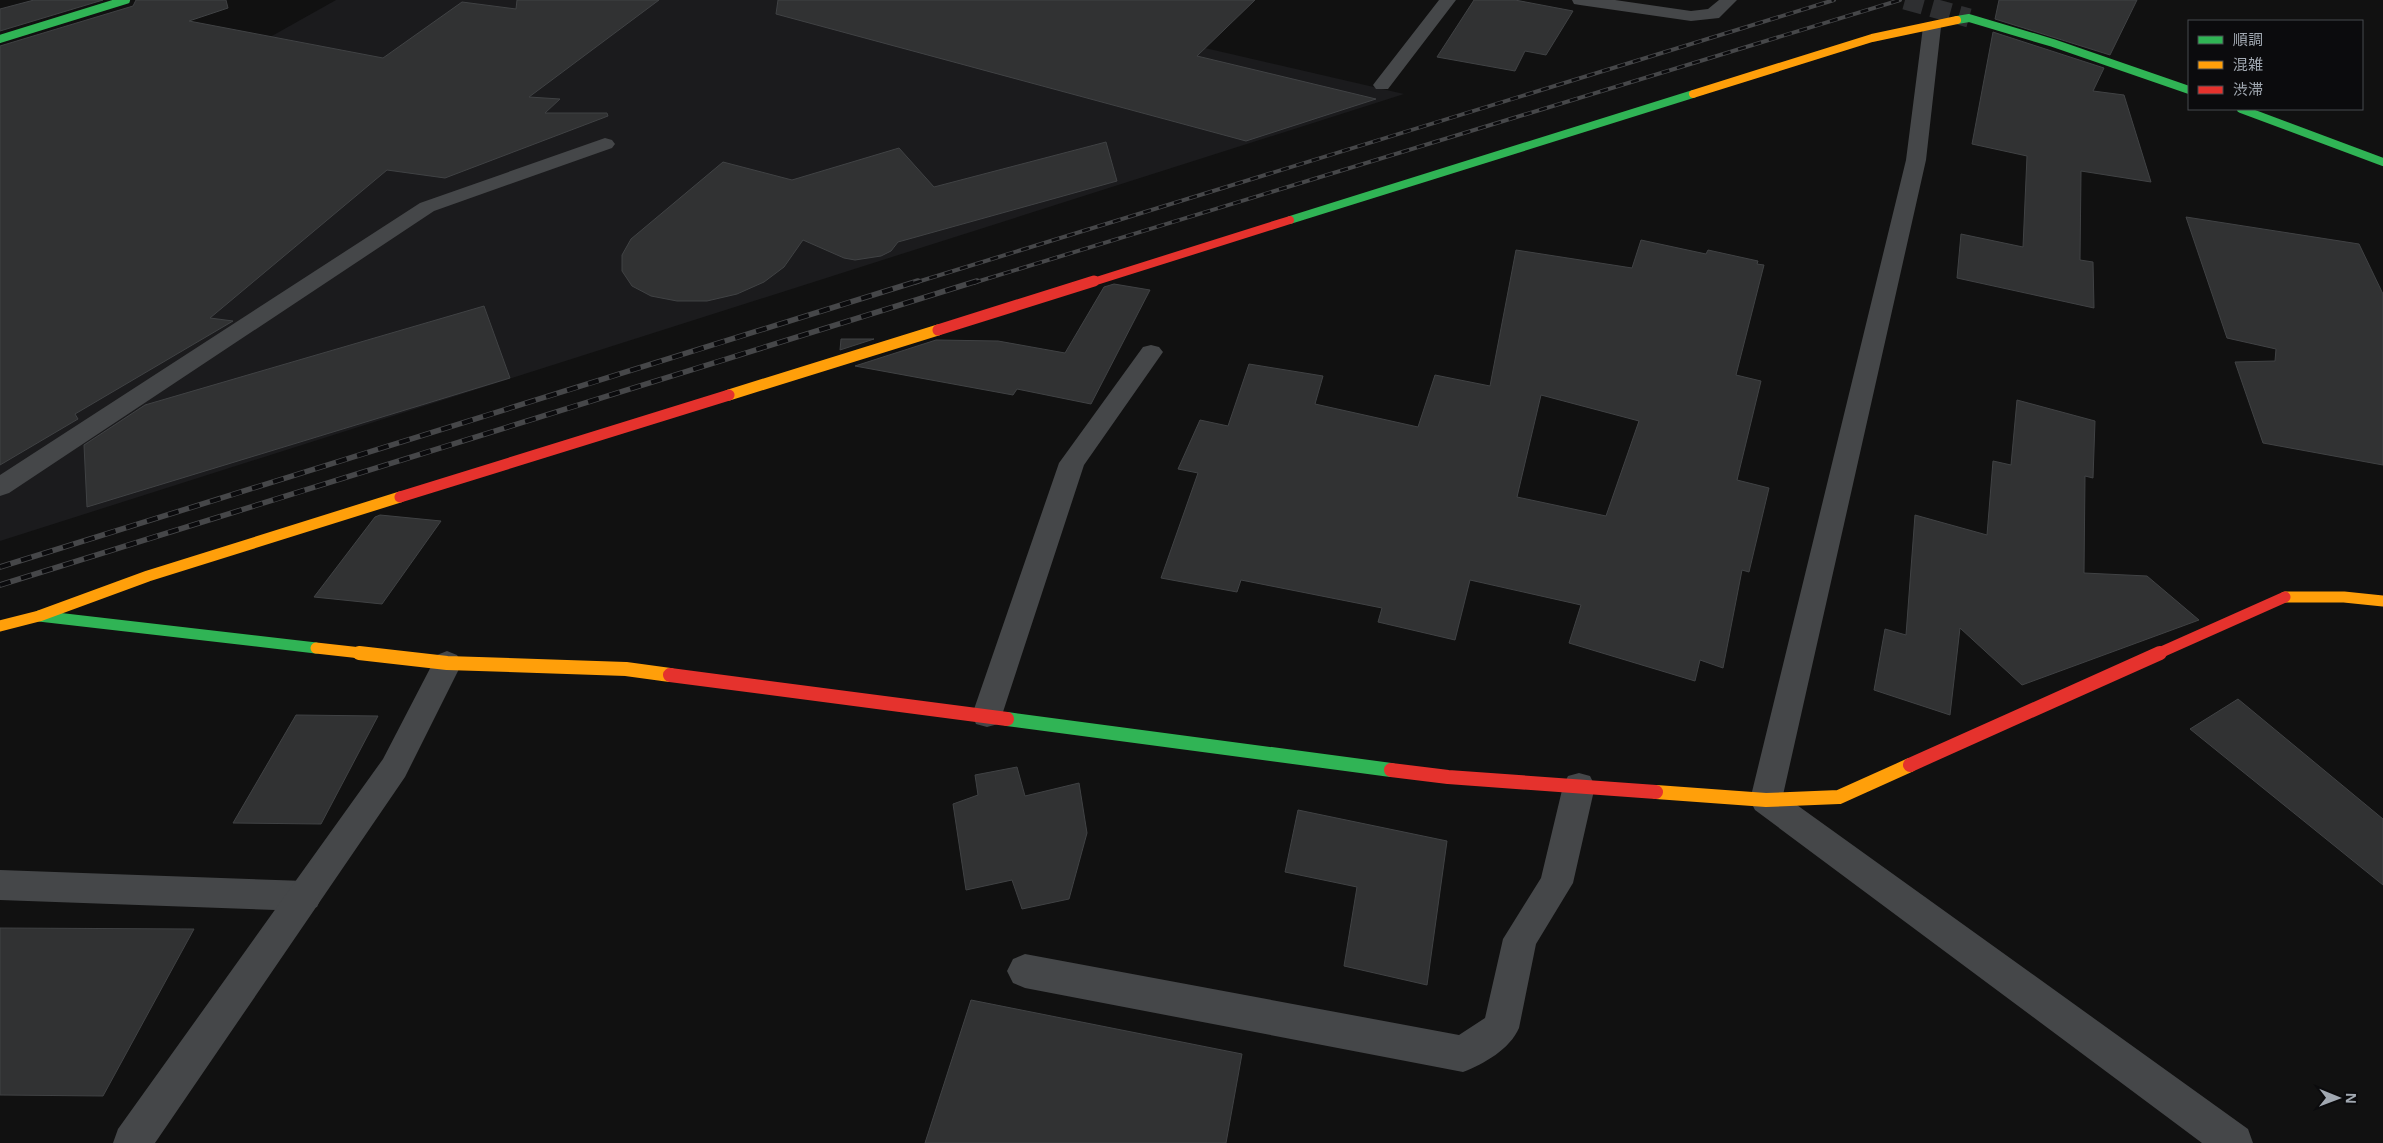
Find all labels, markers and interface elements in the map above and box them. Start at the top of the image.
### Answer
legend [2188,20,2363,110]
text: 順調 [2233,29,2263,49]
text: 混雑 [2233,54,2263,74]
text: 渋滞 [2233,79,2263,99]
north arrow [2313,1073,2363,1123]
text: N [2342,1092,2361,1104]

